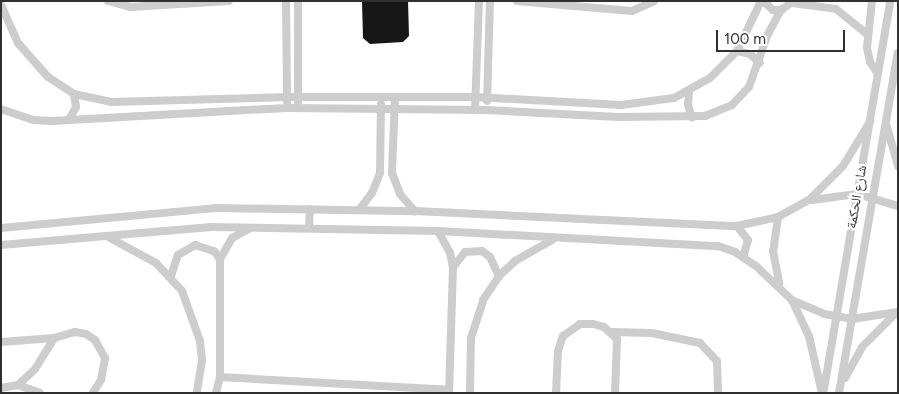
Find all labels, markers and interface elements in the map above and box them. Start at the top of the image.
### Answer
scale bar [719,20,848,52]
text: 100 m [724,30,766,48]
street label: شارع الحكمة [843,164,871,230]

